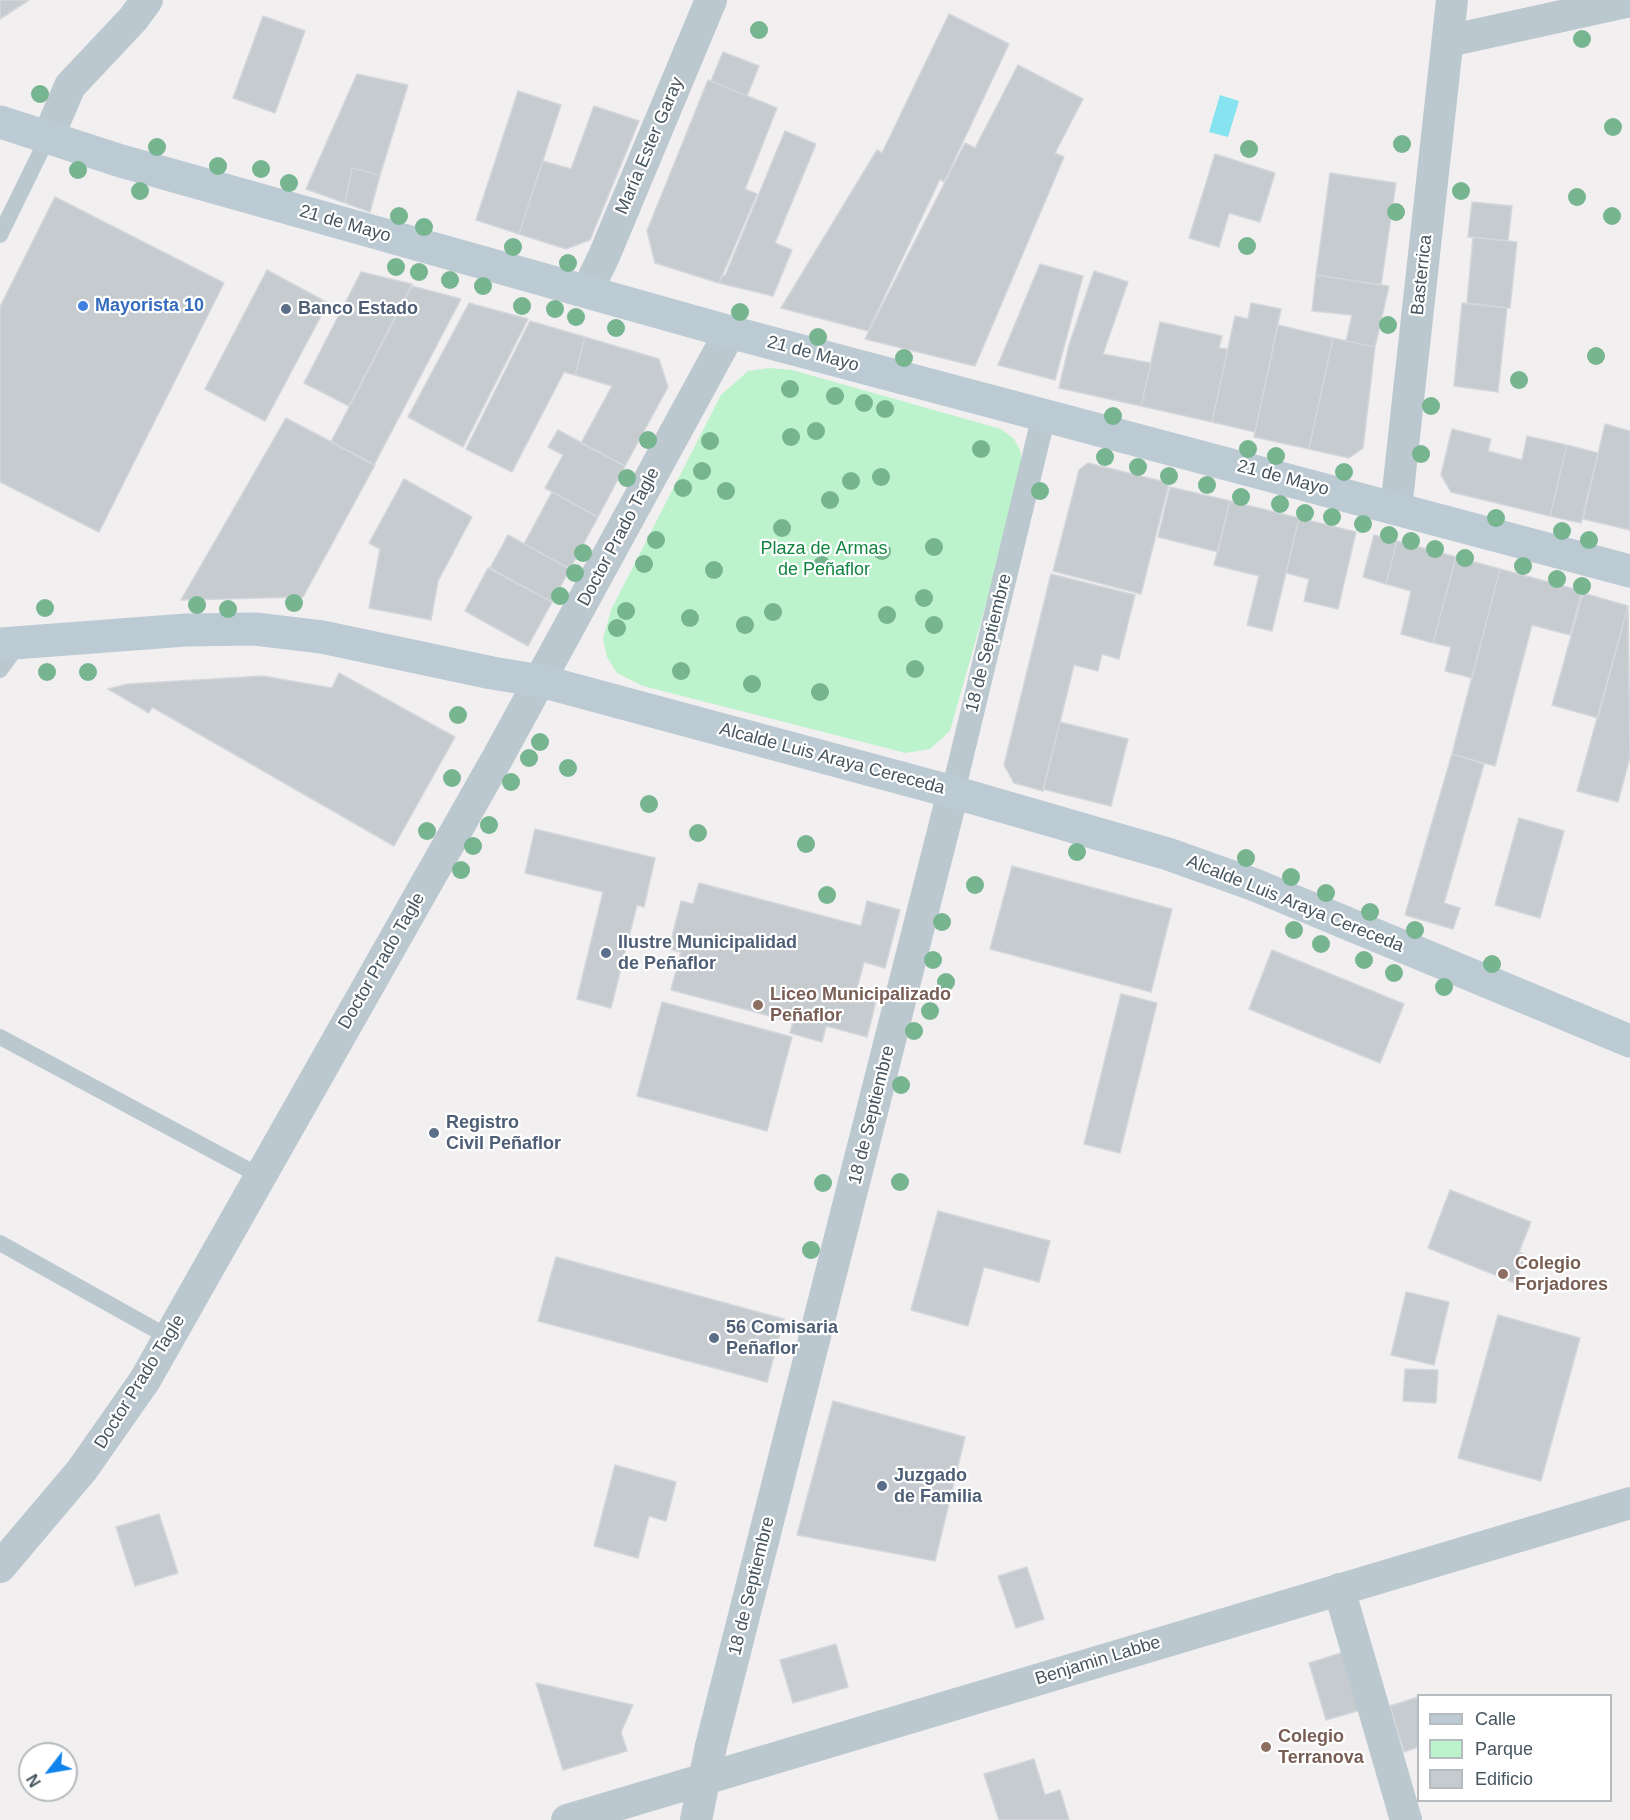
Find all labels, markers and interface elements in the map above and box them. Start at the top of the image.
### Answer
street label: María Ester Garay [611,74,689,218]
street label: 21 de Mayo [297,201,393,247]
street label: Basterrica [1407,234,1437,316]
place label: Mayorista 10 [95,295,204,317]
place label: Banco Estado [298,298,418,320]
marker: Mayorista 10 [76,299,90,313]
marker: Banco Estado [279,302,293,316]
street label: 21 de Mayo [765,331,861,377]
street label: 21 de Mayo [1235,455,1331,501]
street label: Doctor Prado Tagle [573,464,665,610]
park label: Plaza de Armas de Peñaflor [760,538,888,580]
street label: 18 de Septiembre [961,571,1017,715]
street label: Alcalde Luis Araya Cereceda [717,719,947,799]
street label: Alcalde Luis Araya Cereceda [1183,851,1407,957]
street label: Doctor Prado Tagle [334,889,430,1033]
place label: Ilustre Municipalidad de Peñaflor [618,932,797,974]
marker: Ilustre Municipalidad de Peñaflor [599,946,613,960]
place label: Liceo Municipalizado Peñaflor [770,984,951,1026]
marker: Liceo Municipalizado Peñaflor [751,998,765,1012]
street label: 18 de Septiembre [844,1043,900,1187]
place label: Registro Civil Peñaflor [446,1112,561,1154]
marker: Registro Civil Peñaflor [427,1126,441,1140]
place label: Colegio Forjadores [1515,1253,1608,1296]
marker: Colegio Forjadores [1496,1267,1510,1281]
street label: Doctor Prado Tagle [90,1311,190,1453]
place label: 56 Comisaria Peñaflor [726,1317,838,1360]
marker: 56 Comisaria Peñaflor [707,1331,721,1345]
place label: Juzgado de Familia [894,1465,982,1508]
marker: Juzgado de Familia [875,1479,889,1493]
street label: 18 de Septiembre [724,1514,780,1658]
street label: Benjamin Labbe [1033,1632,1163,1690]
legend [1417,1694,1612,1802]
text: Calle [1475,1709,1516,1729]
place label: Colegio Terranova [1278,1726,1364,1768]
text: Parque [1475,1739,1533,1759]
marker: Colegio Terranova [1259,1740,1273,1754]
north arrow [18,1742,78,1802]
text: Edificio [1475,1769,1533,1789]
text: N [24,1771,44,1790]

